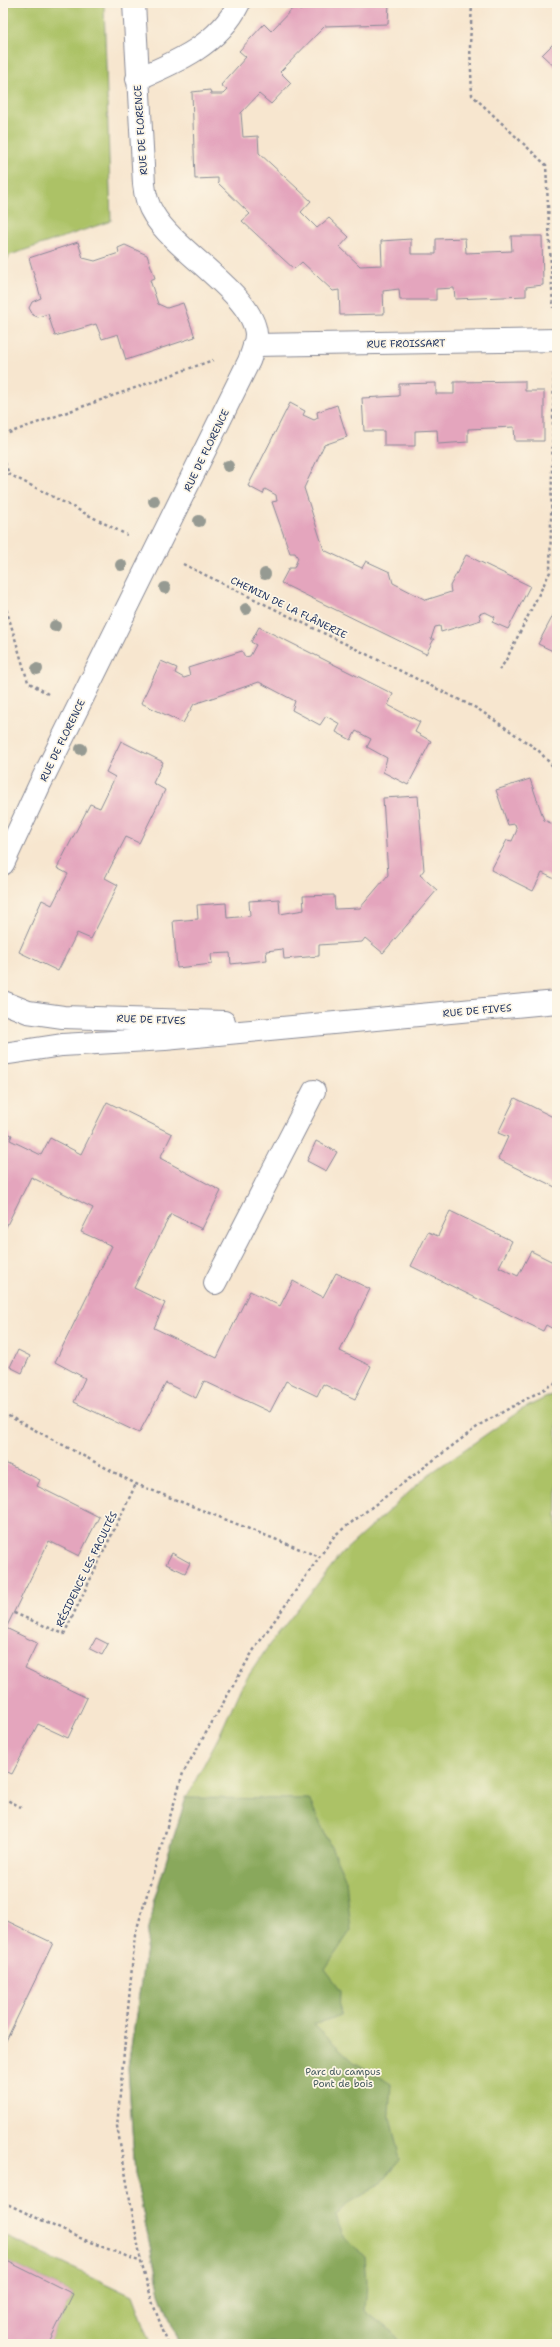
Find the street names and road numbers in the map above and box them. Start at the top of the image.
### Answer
street label: RUE DE FLORENCE [131,85,150,175]
street label: RUE FROISSART [366,336,446,351]
street label: RUE DE FLORENCE [181,407,232,494]
street label: CHEMIN DE LA FLÂNERIE [228,574,349,641]
street label: RUE DE FLORENCE [37,697,88,784]
street label: RUE DE FIVES [442,1001,512,1020]
street label: RUE DE FIVES [116,1012,186,1027]
street label: RÉSIDENCE LES FACULTÉS [53,1509,120,1629]

